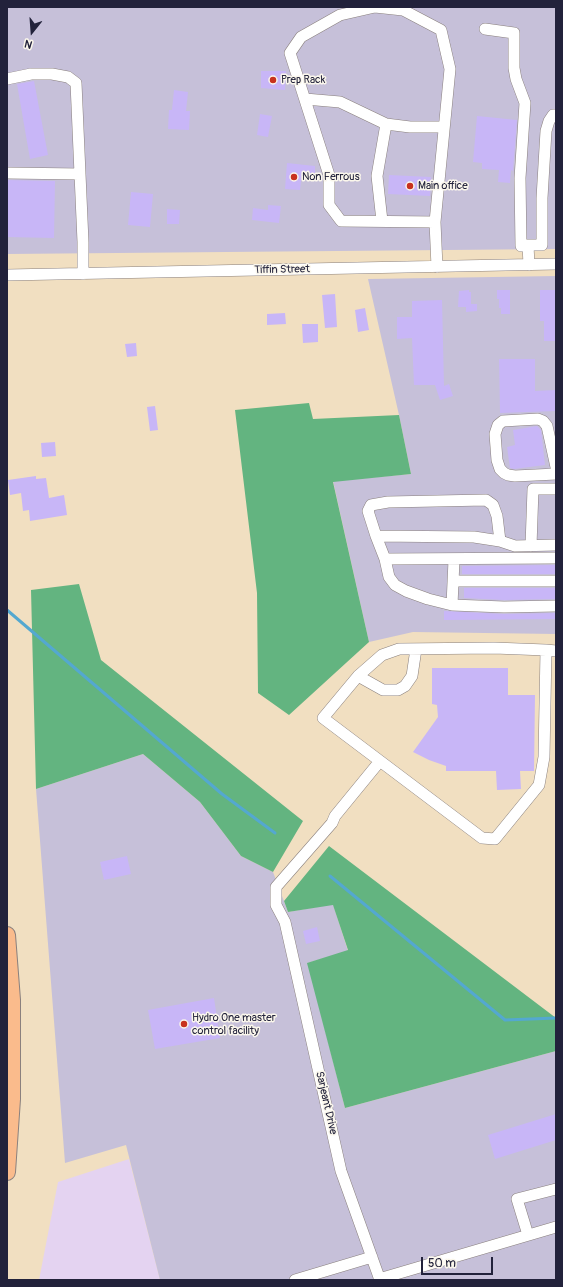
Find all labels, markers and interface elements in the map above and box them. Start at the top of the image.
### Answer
north arrow [12,12,52,52]
text: N [23,37,34,51]
place label: Prep Rack [281,73,325,87]
marker: Prep Rack [268,75,278,85]
place label: Non Ferrous [302,170,360,184]
marker: Non Ferrous [289,172,299,182]
place label: Main office [418,179,468,193]
marker: Main office [405,181,415,191]
street label: Tiffin Street [254,263,310,277]
place label: Hydro One master control facility [192,1011,276,1037]
marker: Hydro One master control facility [179,1019,189,1029]
street label: Sarjeant Drive [312,1070,340,1136]
scale bar [423,1249,495,1275]
text: 50 m [428,1256,456,1271]

